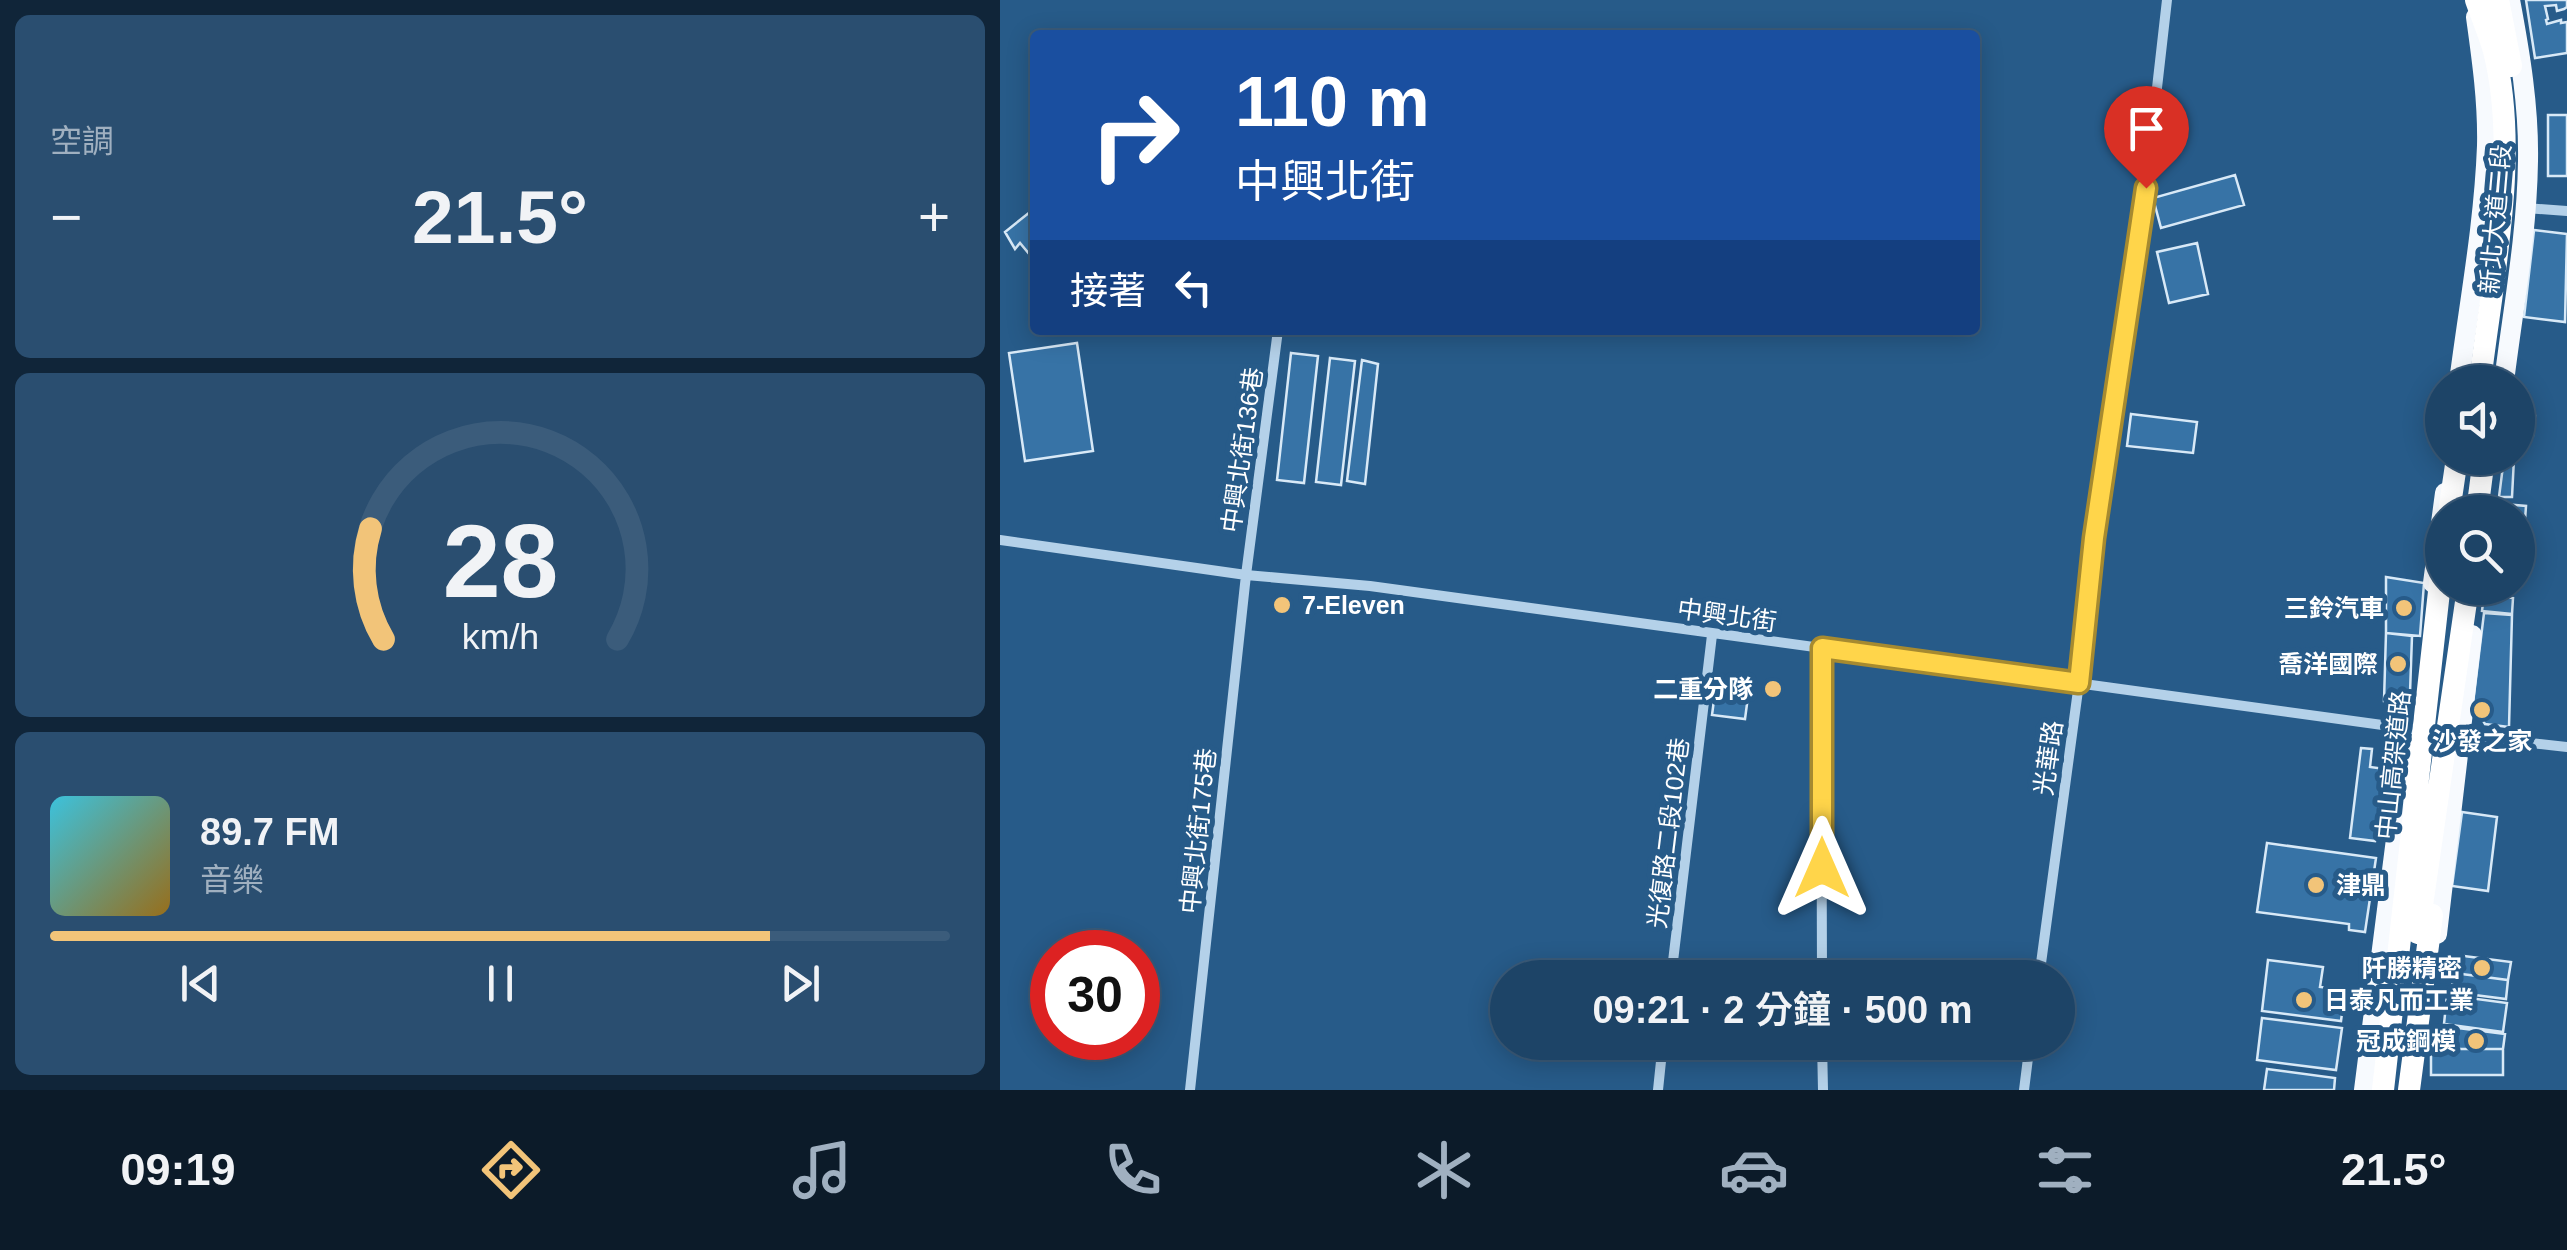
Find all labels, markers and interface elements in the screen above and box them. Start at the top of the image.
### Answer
text: 110 m [1235,63,1430,141]
icon: right [1070,70,1200,200]
pin [2104,86,2189,189]
icon: arrive [2119,101,2174,156]
text: 空調 [50,123,114,159]
street label: 新北大道二段 [2475,143,2515,295]
text: 中興北街 [1235,156,1415,207]
text: 21.5° [412,175,588,259]
text: − [50,186,82,248]
text: + [918,186,950,248]
icon: left [1166,260,1221,315]
text: 接著 [1070,270,1146,312]
map controls [2425,365,2535,605]
button: sound [2425,365,2535,475]
street label: 中興北街136巷 [1217,366,1267,534]
button: search [2425,495,2535,605]
text: 28 [442,503,558,619]
place label: 7-Eleven [1302,591,1405,619]
marker: 7-Eleven [1271,594,1293,616]
street label: 中興北街 [1676,594,1778,636]
place label: 三鈴汽車 [2284,594,2384,622]
marker: 三鈴汽車 [2393,597,2415,619]
text: km/h [461,617,539,657]
place label: 喬洋國際 [2278,650,2378,678]
marker: 喬洋國際 [2387,653,2409,675]
place label: 二重分隊 [1653,675,1753,703]
marker: 二重分隊 [1762,678,1784,700]
street label: 中山高架道路 [2371,689,2415,841]
marker: 沙發之家 [2471,699,2493,721]
street label: 光華路 [2029,719,2067,797]
place label: 沙發之家 [2432,727,2532,755]
street label: 光復路二段102巷 [1642,736,1694,930]
street label: 中興北街175巷 [1175,747,1221,915]
text: 89.7 FM [200,811,339,853]
position arrow [1770,816,1874,920]
text: 音樂 [200,862,264,898]
place label: 津鼎 [2336,871,2386,899]
marker: 津鼎 [2305,874,2327,896]
speed limit sign: 30 [1030,930,1160,1060]
place label: 阡勝精密 [2362,954,2462,982]
icon: previous [173,956,228,1011]
icon: pause [473,956,528,1011]
icon: next [773,956,828,1011]
marker: 阡勝精密 [2471,957,2493,979]
place label: 日泰凡而工業 [2324,986,2474,1014]
text: 09:21 · 2 分鐘 · 500 m [1592,989,1973,1031]
marker: 日泰凡而工業 [2293,989,2315,1011]
place label: 冠成鋼模 [2356,1027,2456,1055]
marker: 冠成鋼模 [2465,1030,2487,1052]
icon: directions [476,1135,546,1205]
icon: music [787,1135,857,1205]
icon: phone [1098,1135,1168,1205]
icon: climate [1409,1135,1479,1205]
icon: car [1719,1135,1789,1205]
icon: filters [2030,1135,2100,1205]
text: 09:19 [120,1144,235,1195]
text: 21.5° [2341,1144,2447,1195]

